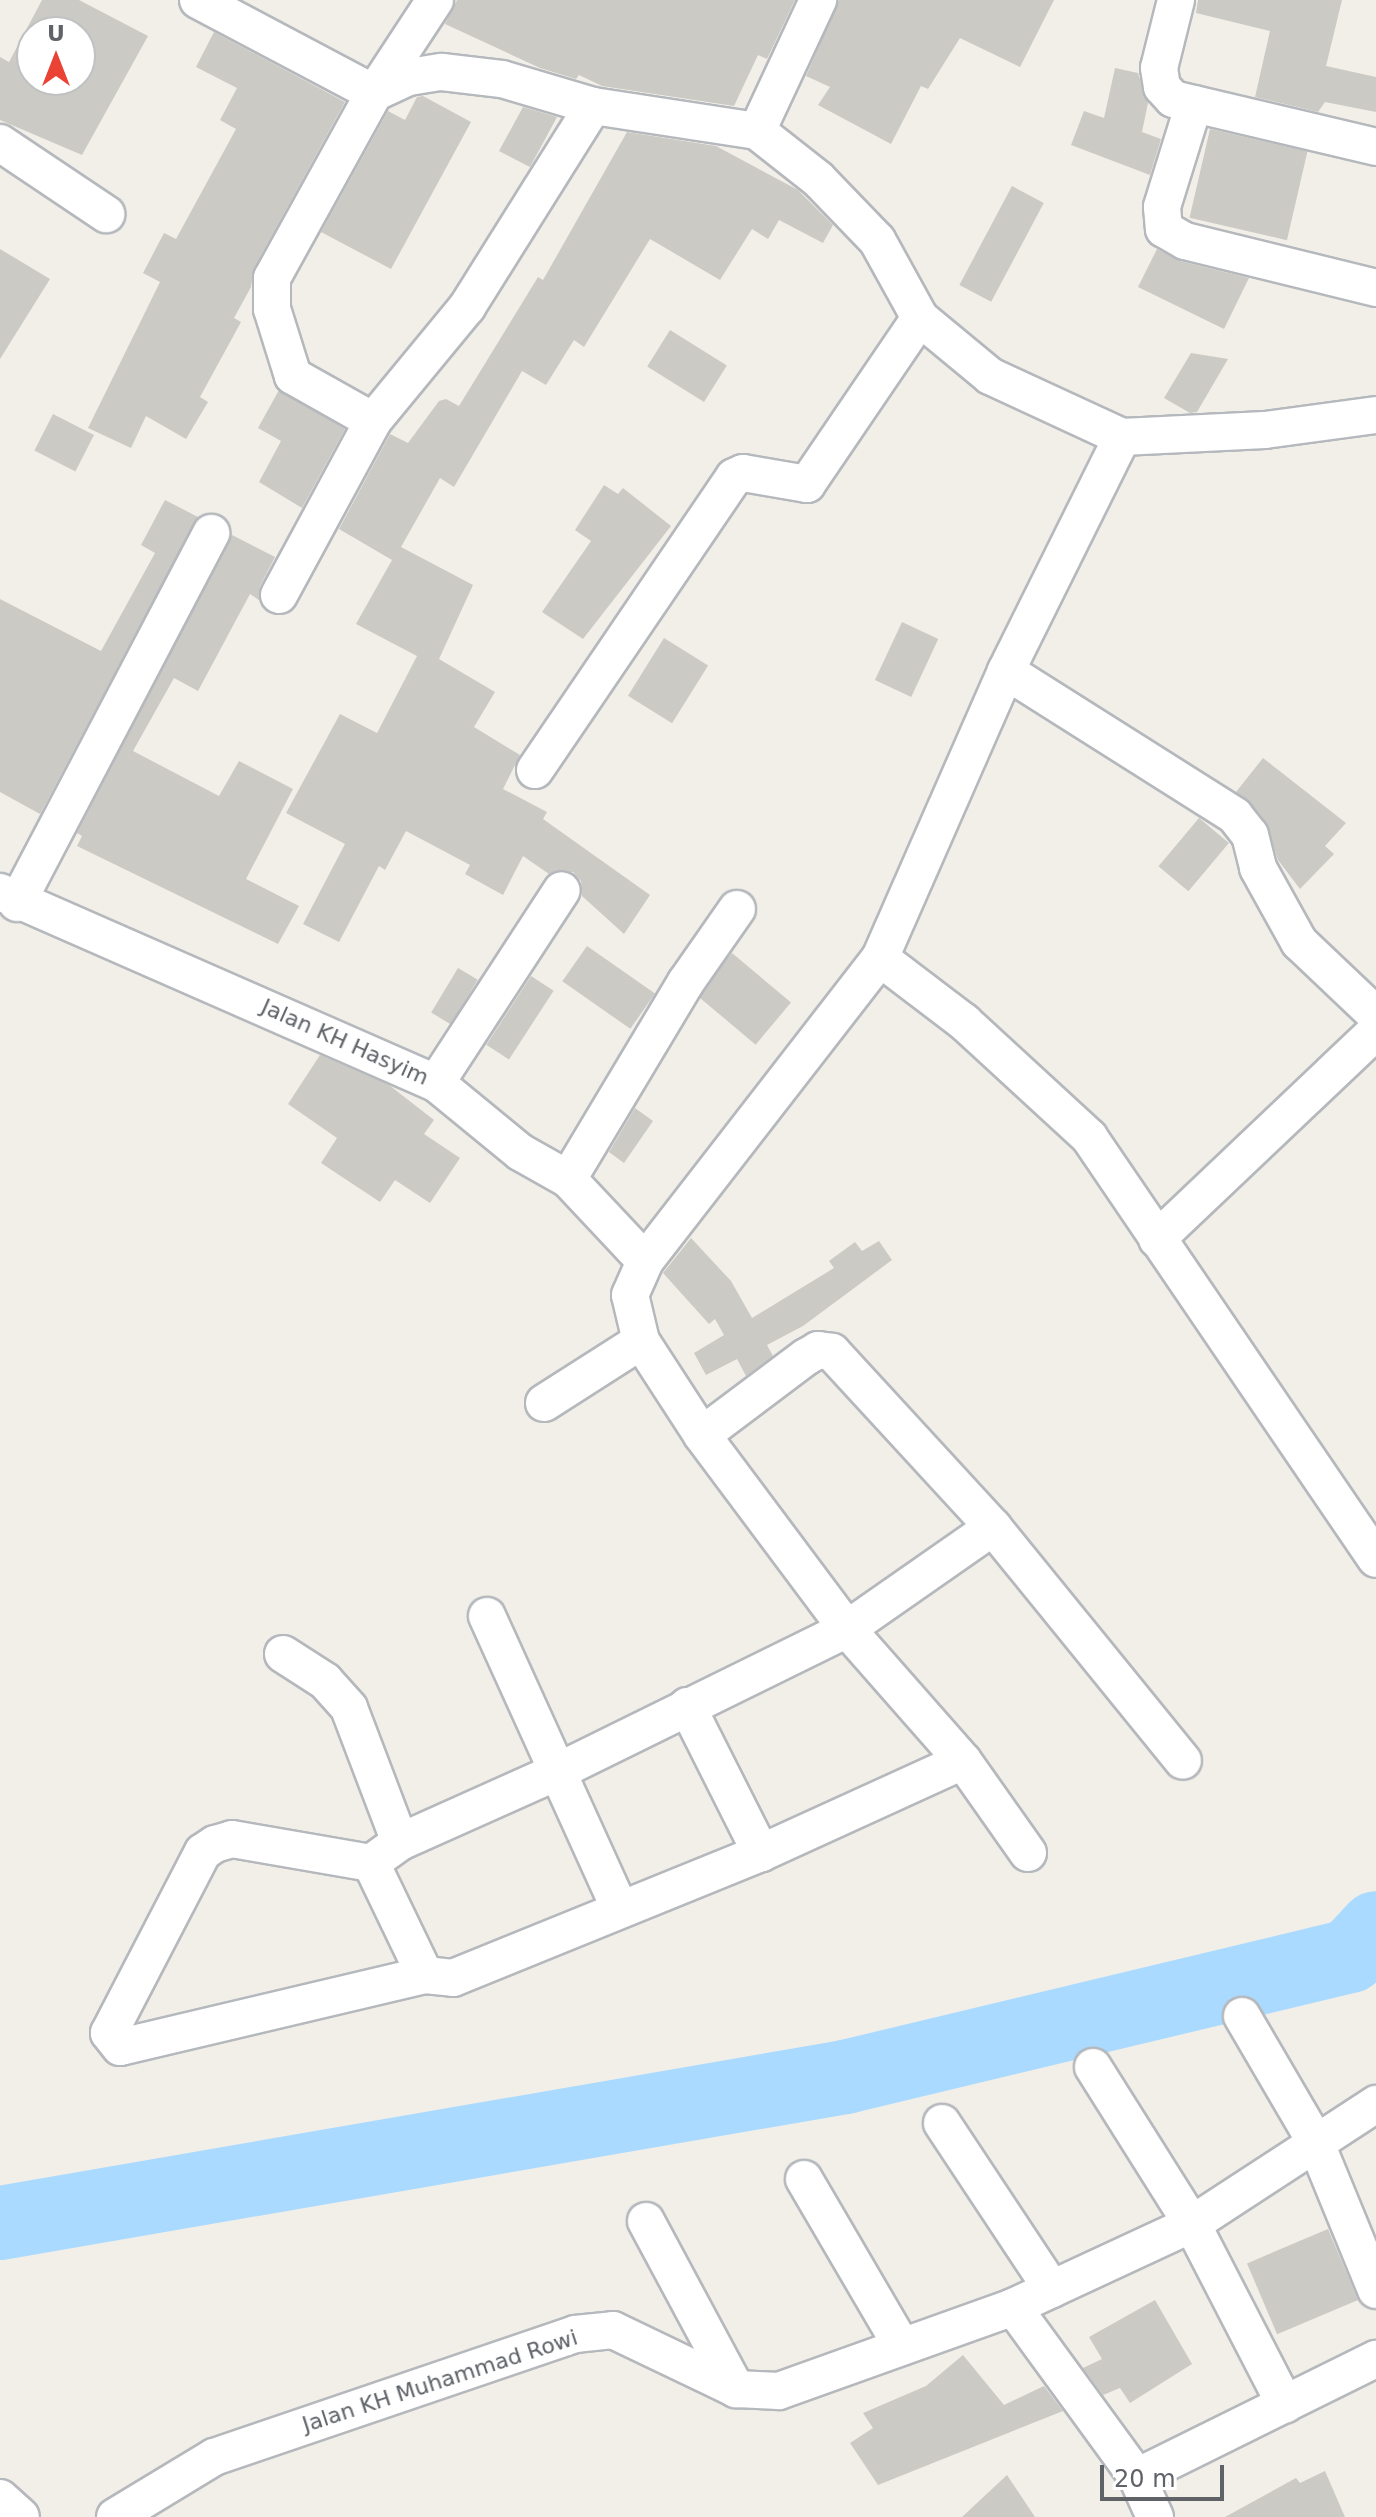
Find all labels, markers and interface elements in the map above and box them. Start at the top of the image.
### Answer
north arrow [16,16,96,96]
text: U [47,21,65,46]
street label: Jalan KH Hasyim [257,993,433,1091]
street label: Jalan KH Muhammad Rowi [299,2324,581,2438]
scale bar [1104,2449,1228,2499]
text: 20 m [1114,2465,1176,2493]

